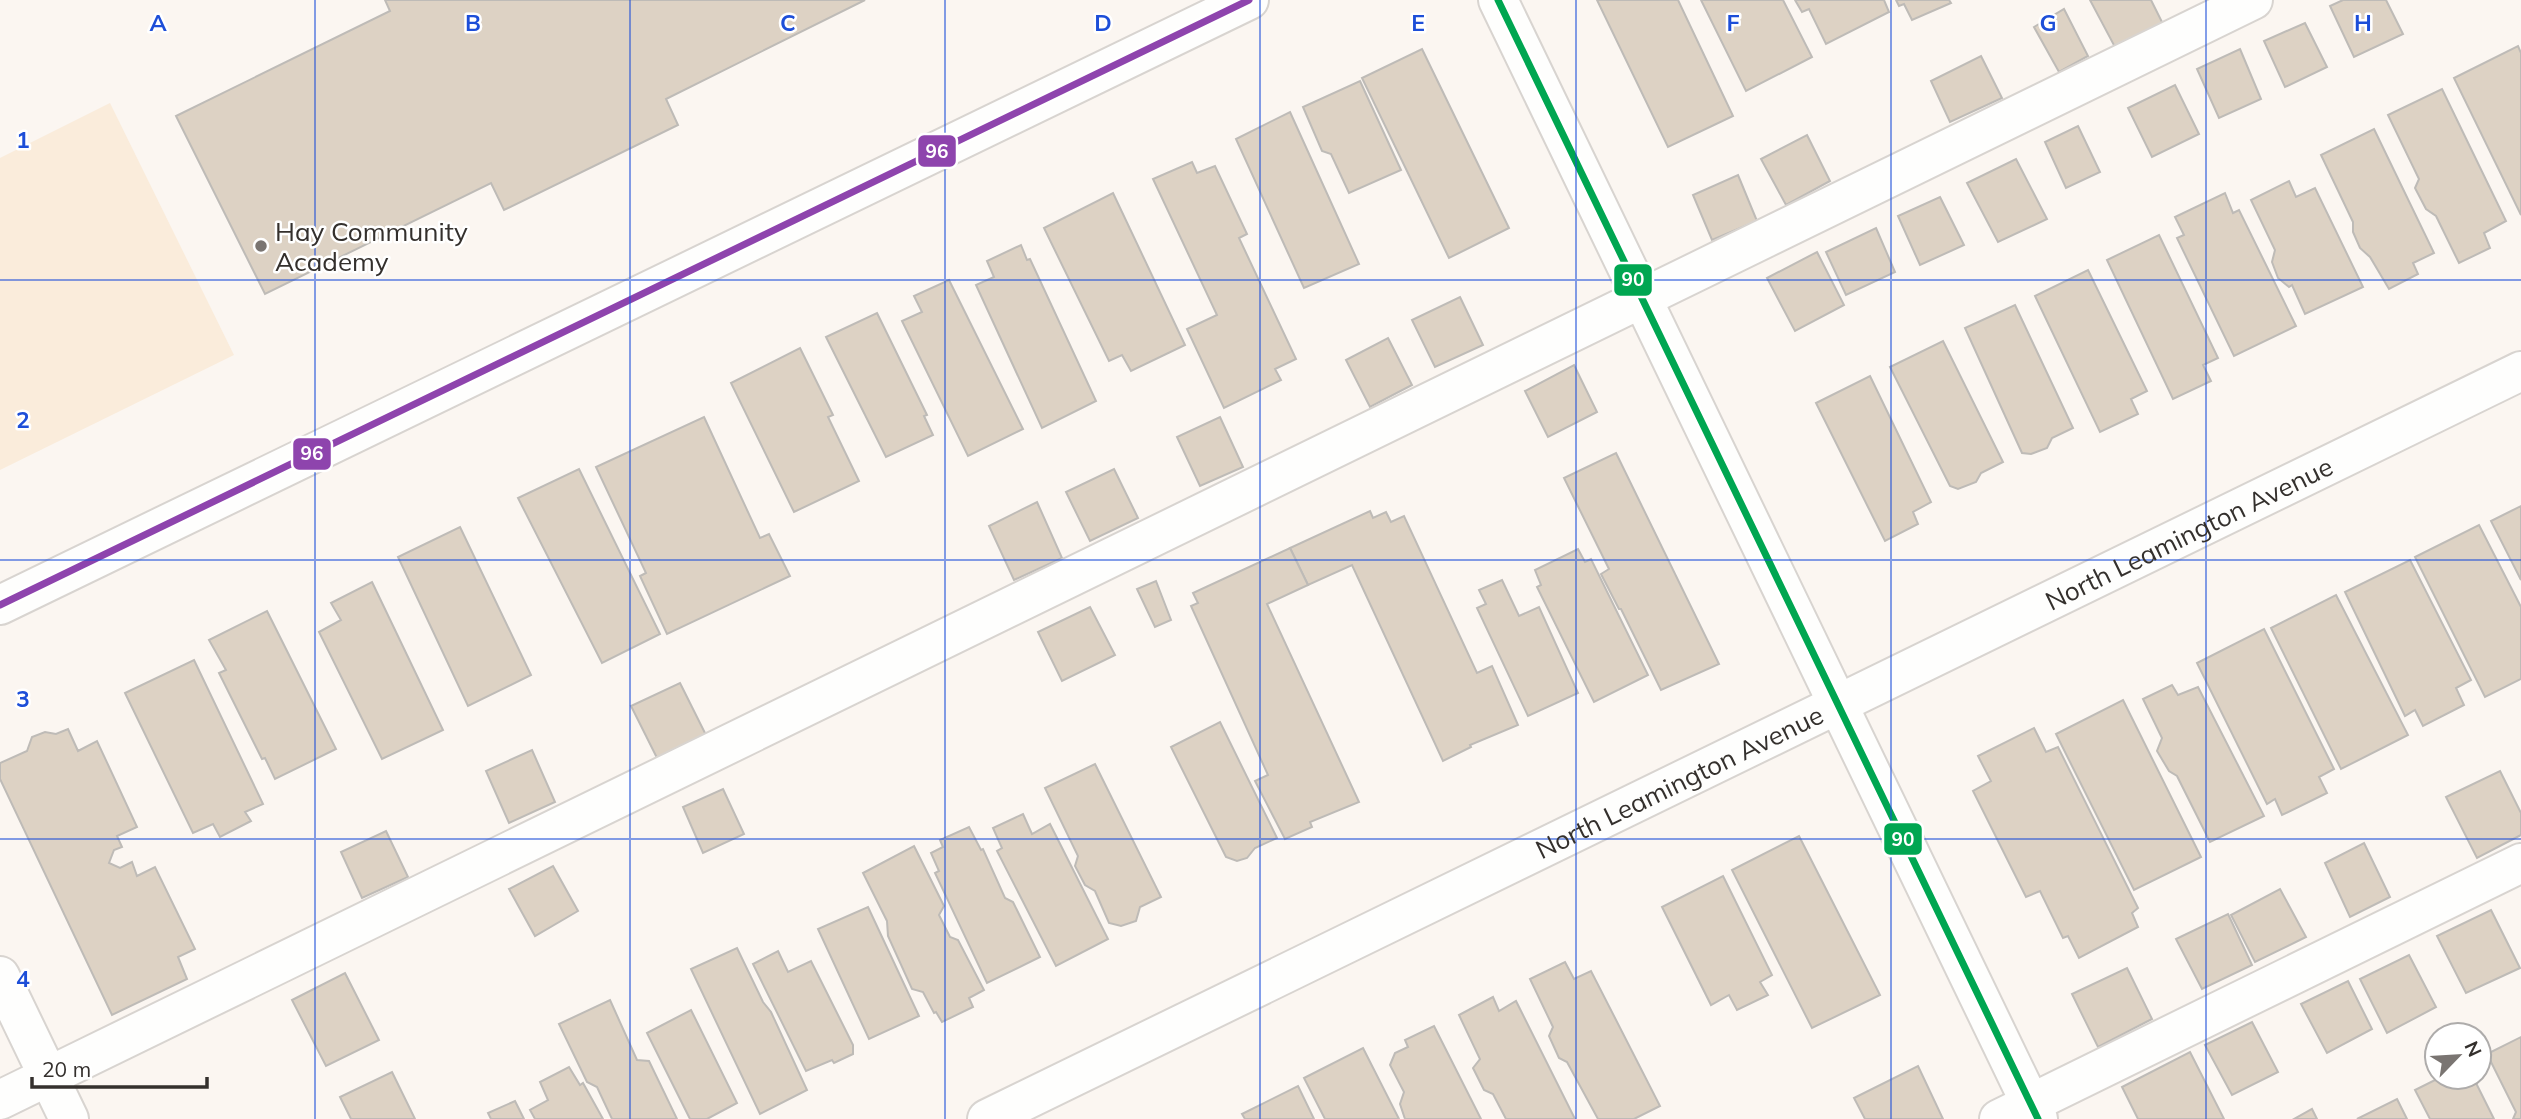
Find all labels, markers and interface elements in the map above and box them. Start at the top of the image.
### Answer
text: A [149,8,167,37]
text: B [465,8,481,37]
text: C [780,8,796,37]
text: D [1094,8,1112,37]
text: E [1411,8,1425,37]
text: F [1726,8,1740,37]
text: G [2039,8,2057,37]
text: H [2354,8,2372,37]
text: 1 [16,125,30,154]
line badge: 96 [917,134,957,168]
text: 96 [926,139,948,163]
place label: Hay Community Academy [275,215,468,278]
marker: Hay Community Academy [253,238,269,254]
line badge: 90 [1613,263,1653,297]
text: 90 [1622,267,1644,291]
text: 2 [16,405,30,434]
line badge: 96 [292,437,332,471]
text: 96 [301,441,323,465]
street label: North Leamington Avenue [2040,449,2338,617]
text: 3 [16,684,30,713]
street label: North Leamington Avenue [1530,697,1828,866]
line badge: 90 [1883,822,1923,856]
text: 90 [1892,827,1914,851]
text: 4 [16,964,30,993]
north arrow [2423,1021,2493,1091]
text: N [2459,1037,2487,1060]
scale bar [32,1046,206,1090]
text: 20 m [42,1056,91,1082]

